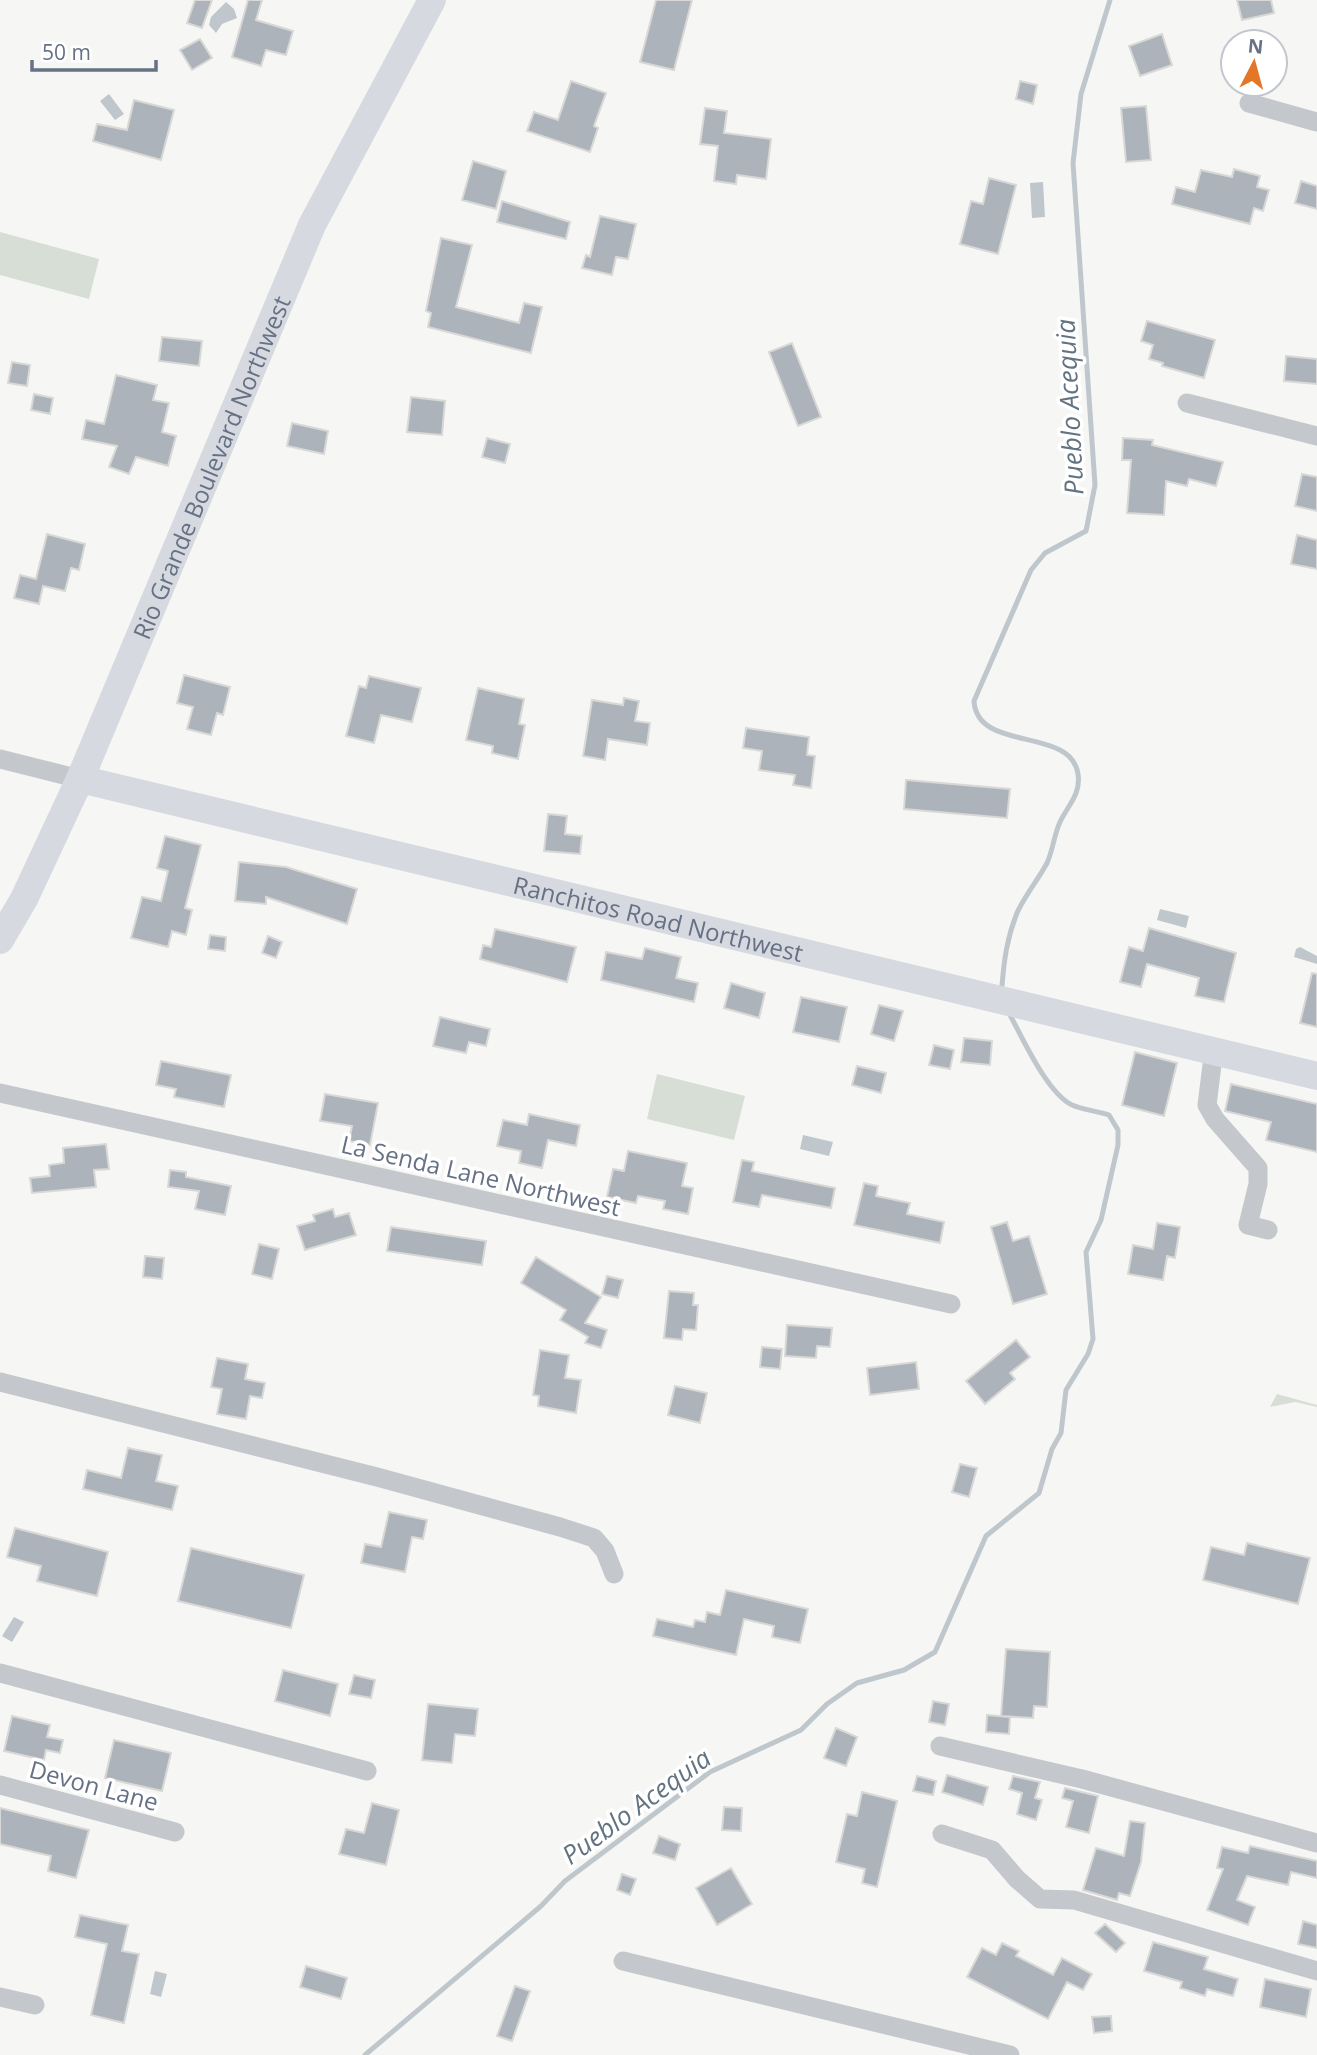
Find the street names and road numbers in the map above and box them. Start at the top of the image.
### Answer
street label: Rio Grande Boulevard Northwest [124,290,297,644]
street label: Ranchitos Road Northwest [510,867,807,969]
street label: La Senda Lane Northwest [338,1127,624,1223]
street label: Devon Lane [26,1752,162,1818]

